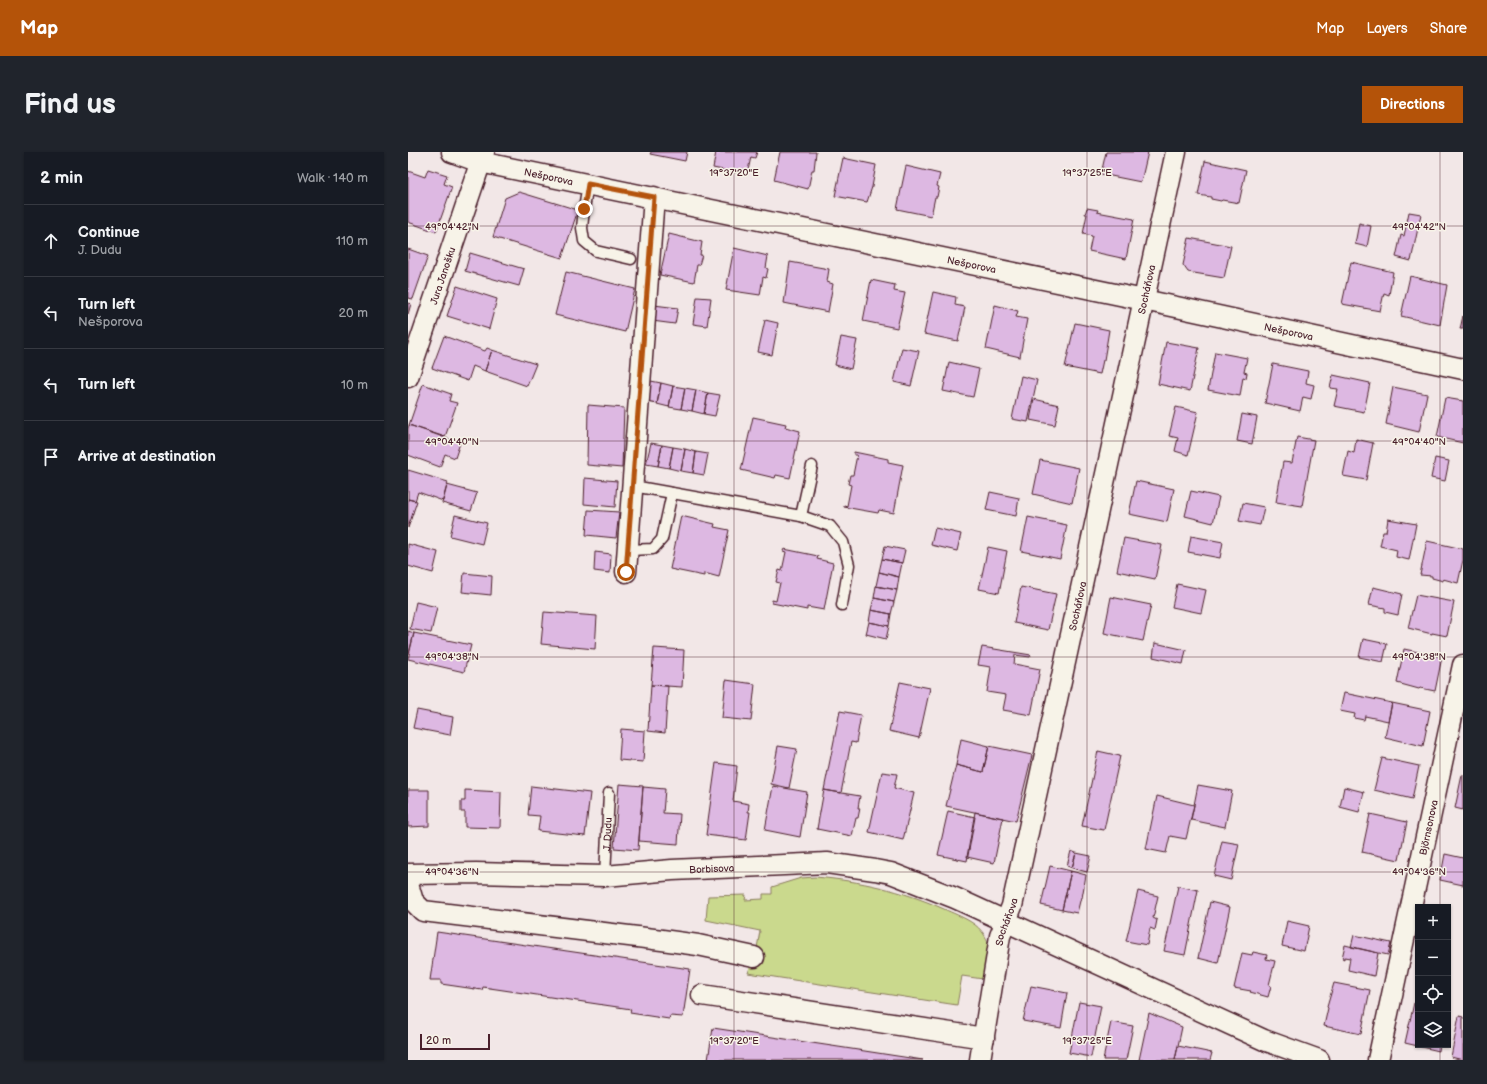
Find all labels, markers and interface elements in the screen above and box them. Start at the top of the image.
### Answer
text: Map [20,17,58,40]
text: Map [1316,20,1344,37]
text: Layers [1366,20,1408,37]
text: Share [1430,20,1467,37]
button: Directions [1362,86,1463,123]
text: Find us [24,88,116,121]
street label: Nešporova [523,166,575,188]
text: 19°37'20"E [709,167,759,179]
text: 19°37'25"E [1062,167,1112,179]
text: 2 min [40,168,83,188]
text: Walk · 140 m [297,170,368,186]
route end [575,200,593,218]
text: 49°04'42"N [425,221,479,233]
text: 49°04'42"N [1392,221,1446,233]
text: Continue [78,223,140,242]
icon: ahead [40,230,62,252]
text: 110 m [336,233,368,249]
text: J. Dudu [78,242,122,258]
street label: Jura Janošku [428,246,458,306]
street label: Nešporova [946,254,998,276]
street label: Socháňova [1136,263,1158,315]
text: Turn left [78,295,135,314]
icon: left [40,302,62,324]
text: 20 m [338,305,368,321]
text: Nešporova [78,314,143,330]
street label: Nešporova [1263,321,1315,343]
icon: left [40,374,62,396]
text: Turn left [78,375,135,394]
text: 10 m [341,377,368,393]
text: 49°04'40"N [425,436,479,448]
text: 49°04'40"N [1392,436,1446,448]
icon: arrive [40,446,62,468]
text: Arrive at destination [78,447,216,466]
route start [617,563,635,581]
street label: Socháňova [1067,580,1090,632]
text: 49°04'38"N [425,651,479,663]
text: 49°04'38"N [1392,651,1446,663]
street label: Björnsonova [1417,798,1441,856]
street label: J. Dudu [601,817,615,851]
street label: Borbisova [689,862,735,876]
text: 49°04'36"N [425,866,479,878]
text: 49°04'36"N [1392,866,1446,878]
street label: Socháňova [994,897,1021,947]
map controls [1415,904,1451,1048]
button: + [1415,904,1451,940]
button: − [1415,940,1451,976]
button: locate [1415,976,1451,1012]
button: layers [1415,1012,1451,1048]
scale bar [420,1032,490,1051]
text: 20 m [426,1034,451,1047]
text: 19°37'20"E [709,1035,759,1047]
text: 19°37'25"E [1062,1035,1112,1047]

